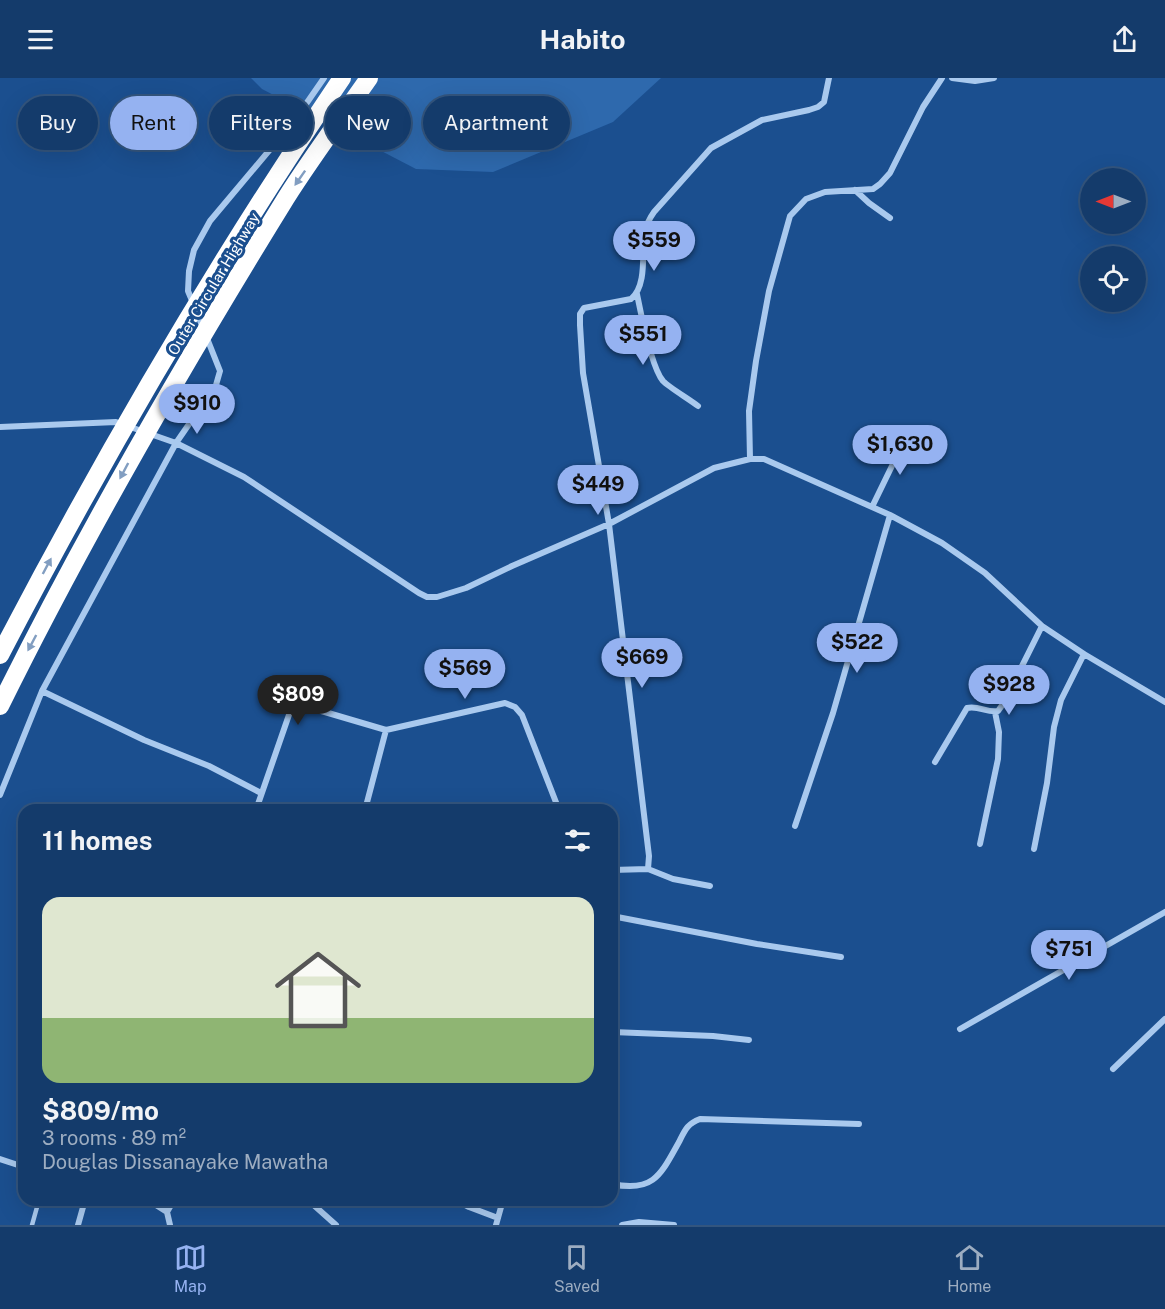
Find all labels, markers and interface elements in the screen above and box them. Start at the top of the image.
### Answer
icon: menu [24,23,57,56]
text: Habito [539,23,626,55]
icon: share [1108,23,1141,56]
chip: Buy [18,96,98,150]
chip: Rent [110,96,197,150]
chip: Filters [209,96,313,150]
chip: New [325,96,411,150]
chip: Apartment [423,96,570,150]
north arrow [1080,168,1146,234]
map controls [1080,168,1146,312]
one-way arrow [295,170,306,186]
street label: Outer Circular Highway [164,210,263,358]
pin: $559 [618,221,690,272]
text: $559 [627,228,681,252]
button: locate [1080,246,1146,312]
pin: $551 [607,315,679,366]
text: $551 [618,322,668,346]
pin: $910 [161,384,233,435]
text: $910 [173,391,221,415]
pin: $1,630 [851,425,949,476]
text: $1,630 [867,432,934,456]
one-way arrow [119,463,129,480]
pin: $449 [562,465,634,516]
text: $449 [571,472,625,496]
one-way arrow [41,557,51,575]
pin: $522 [821,623,893,674]
text: $522 [831,630,883,654]
one-way arrow [27,635,37,652]
pin: $669 [606,638,678,689]
text: $669 [615,645,669,669]
pin: $569 [429,649,501,700]
text: $569 [438,656,492,680]
pin: $928 [973,665,1045,716]
text: $928 [983,672,1035,696]
pin: $809 [262,675,334,726]
text: $809 [272,682,324,706]
icon: filters [561,824,594,857]
text: 11 homes [42,825,152,856]
pin: $751 [1033,930,1105,981]
icon: home [264,936,372,1044]
text: $751 [1045,937,1093,961]
text: $809/mo [42,1095,159,1126]
text: 3 rooms · 89 m² [42,1126,186,1150]
text: Douglas Dissanayake Mawatha [42,1150,328,1174]
tab: Map [174,1241,207,1296]
tab: Saved [554,1241,600,1296]
tab: Home [947,1241,991,1296]

